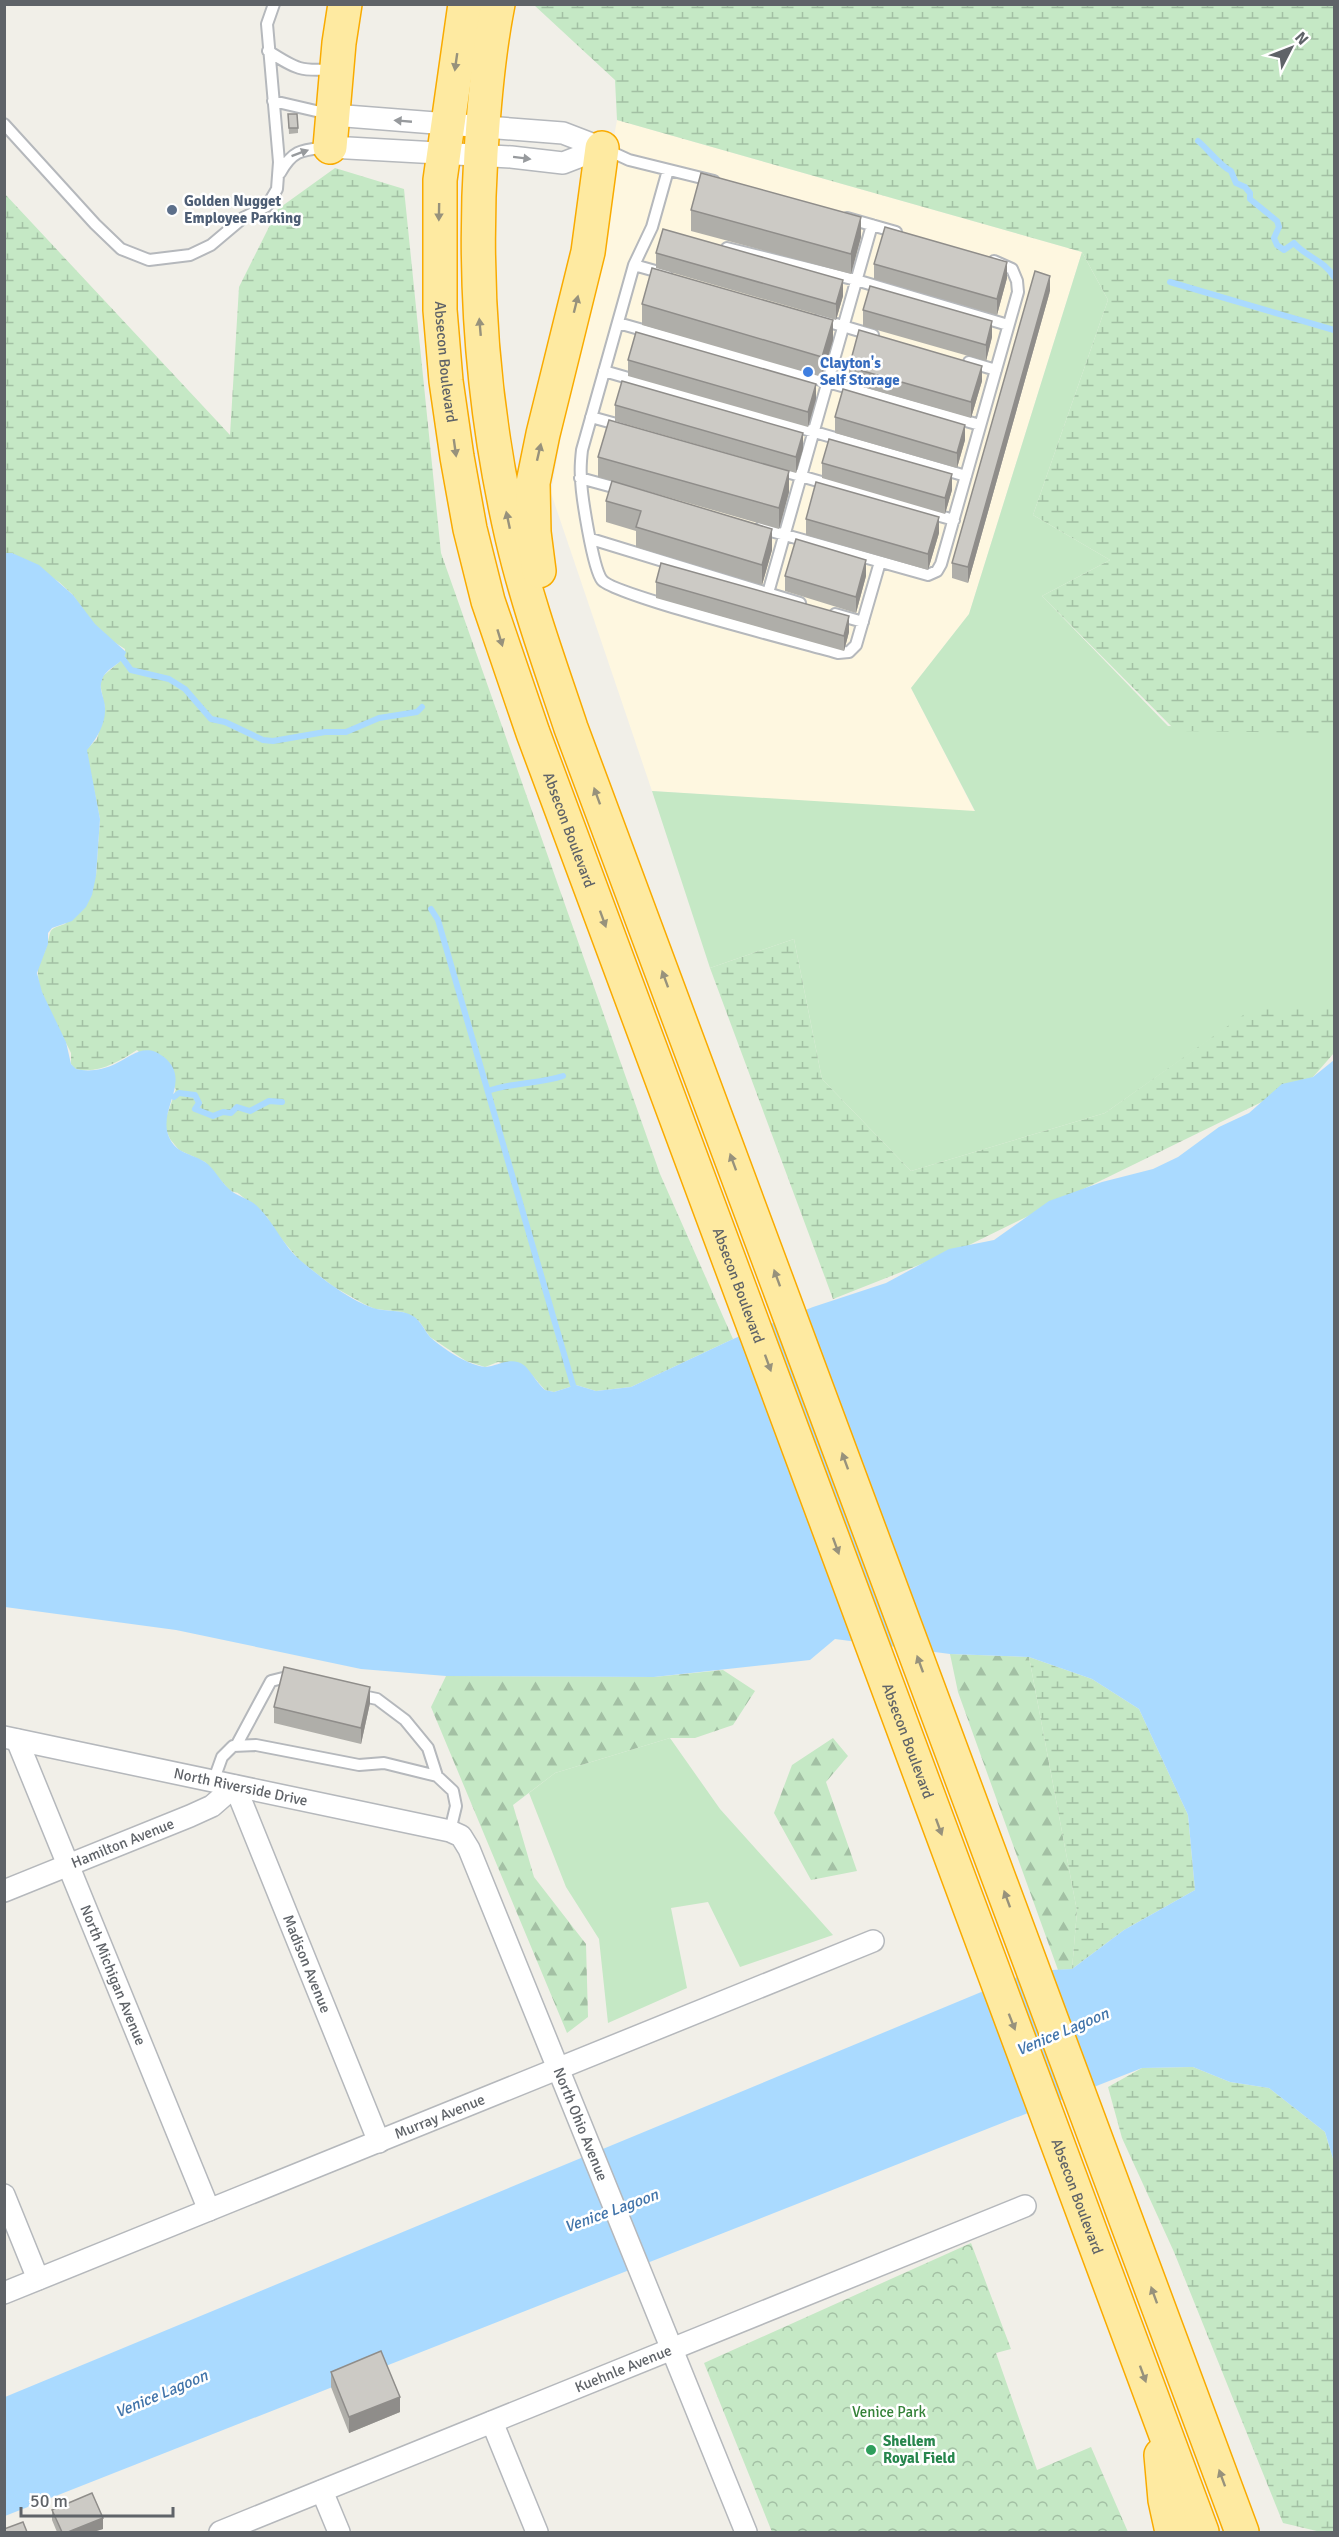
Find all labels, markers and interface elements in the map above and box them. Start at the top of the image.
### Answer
north arrow [1261,18,1321,78]
text: N [1290,28,1313,49]
one-way arrow [452,53,461,72]
one-way arrow [393,116,412,126]
one-way arrow [292,147,310,157]
one-way arrow [513,153,532,163]
place label: Golden Nugget Employee Parking [184,192,301,227]
one-way arrow [434,202,444,221]
marker: Golden Nugget Employee Parking [165,203,179,217]
one-way arrow [572,295,582,314]
street label: Absecon Boulevard [431,301,461,424]
one-way arrow [476,318,485,337]
place label: Clayton's Self Storage [820,354,900,389]
marker: Clayton's Self Storage [801,365,815,379]
one-way arrow [451,439,460,458]
one-way arrow [534,443,544,462]
one-way arrow [503,511,513,529]
one-way arrow [496,629,505,647]
street label: Absecon Boulevard [539,770,599,890]
one-way arrow [592,787,601,805]
one-way arrow [598,911,608,929]
one-way arrow [660,970,669,988]
one-way arrow [728,1152,738,1170]
street label: Absecon Boulevard [709,1225,768,1346]
one-way arrow [771,1269,781,1287]
one-way arrow [764,1354,773,1372]
one-way arrow [839,1452,849,1470]
one-way arrow [831,1537,841,1555]
one-way arrow [915,1654,925,1672]
street label: Absecon Boulevard [878,1681,938,1801]
street label: North Riverside Drive [172,1764,309,1810]
street label: Hamilton Avenue [69,1814,177,1872]
one-way arrow [935,1818,945,1836]
one-way arrow [1002,1890,1012,1908]
street label: North Michigan Avenue [76,1902,150,2048]
street label: Madison Avenue [279,1912,335,2016]
water label: Venice Lagoon [1013,2003,1113,2060]
one-way arrow [1007,2013,1017,2031]
street label: North Ohio Avenue [550,2065,612,2183]
street label: Murray Avenue [392,2090,487,2143]
street label: Absecon Boulevard [1048,2136,1107,2257]
water label: Venice Lagoon [562,2184,662,2237]
one-way arrow [1149,2286,1158,2304]
street label: Kuehnle Avenue [572,2341,674,2396]
water label: Venice Lagoon [112,2365,212,2422]
one-way arrow [1138,2366,1148,2384]
park label: Venice Park [852,2403,927,2421]
place label: Shellem Royal Field [883,2432,955,2467]
marker: Shellem Royal Field [864,2443,878,2457]
one-way arrow [1216,2469,1226,2487]
scale bar [21,2480,172,2518]
text: 50 m [30,2490,68,2512]

